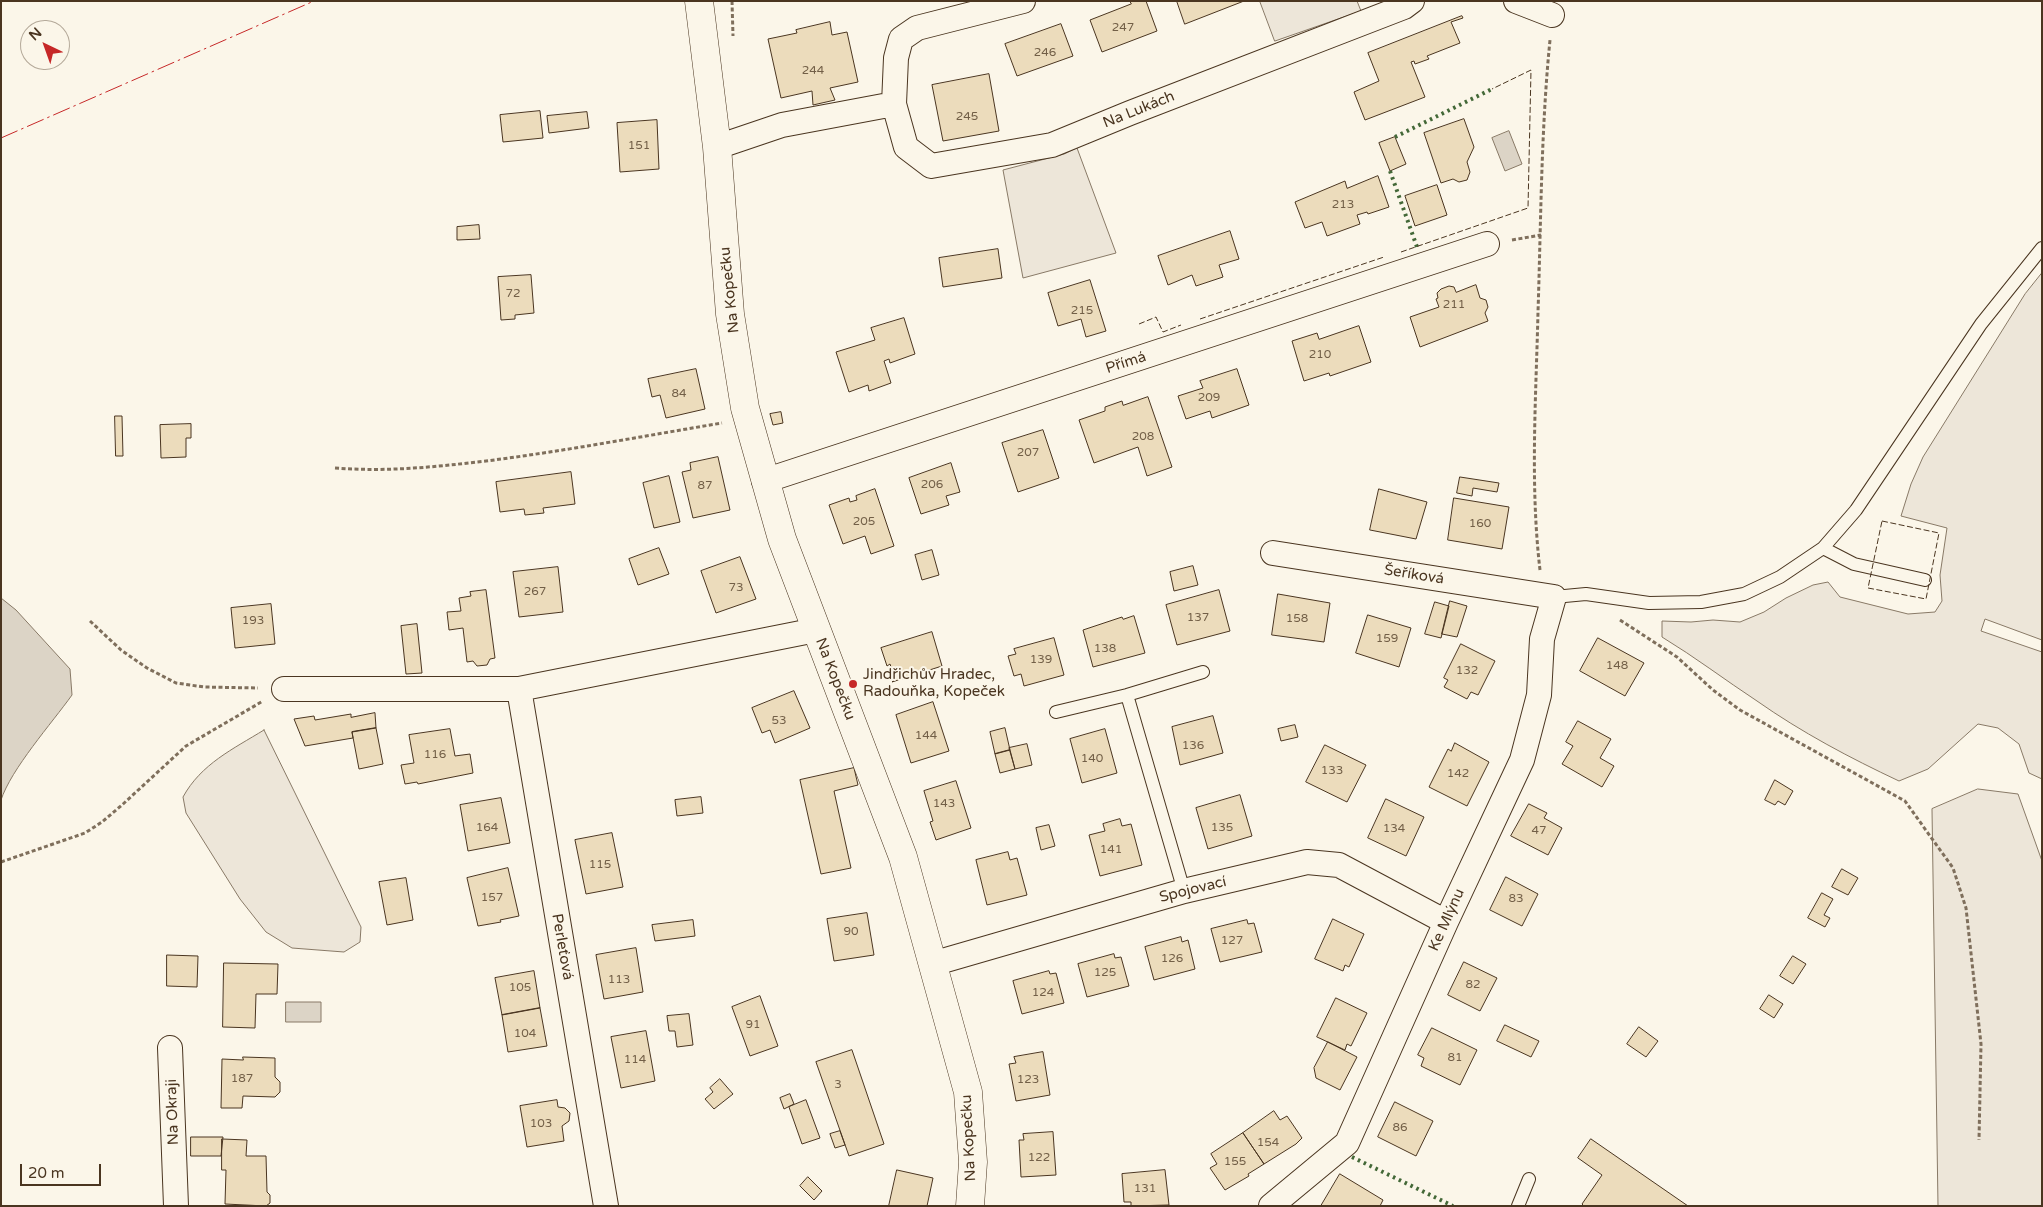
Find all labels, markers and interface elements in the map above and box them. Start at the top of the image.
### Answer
north arrow [20,20,70,70]
house number: 247 [1112,21,1134,35]
text: N [25,24,45,44]
house number: 246 [1034,46,1056,60]
house number: 244 [802,64,824,78]
street label: Na Lukách [1101,87,1177,133]
house number: 245 [956,110,978,124]
house number: 151 [628,139,650,153]
house number: 213 [1332,198,1354,212]
street label: Na Kopečku [717,246,743,334]
house number: 72 [505,287,521,301]
house number: 211 [1443,298,1465,312]
house number: 215 [1071,304,1093,318]
street label: Přímá [1103,348,1149,378]
house number: 210 [1309,348,1331,362]
house number: 84 [671,387,687,401]
house number: 209 [1198,391,1220,405]
house number: 208 [1132,430,1154,444]
house number: 207 [1017,446,1039,460]
house number: 206 [921,478,943,492]
house number: 87 [697,479,713,493]
house number: 205 [853,515,875,529]
house number: 160 [1469,517,1491,531]
street label: Šeříková [1383,561,1445,589]
house number: 73 [728,581,744,595]
house number: 267 [524,585,546,599]
house number: 137 [1187,611,1209,625]
house number: 158 [1286,612,1308,626]
house number: 193 [242,614,264,628]
house number: 159 [1376,632,1398,646]
street label: Na Kopečku [811,635,859,723]
house number: 138 [1094,642,1116,656]
house number: 139 [1030,653,1052,667]
house number: 148 [1606,659,1628,673]
house number: 132 [1456,664,1478,678]
place label: Jindřichův Hradec, Radouňka, Kopeček [863,666,1005,701]
marker: Jindřichův Hradec, Radouňka, Kopeček [847,678,859,690]
house number: 53 [771,714,787,728]
house number: 144 [915,729,937,743]
house number: 136 [1182,739,1204,753]
house number: 116 [424,748,446,762]
house number: 140 [1081,752,1103,766]
house number: 133 [1321,764,1343,778]
house number: 142 [1447,767,1469,781]
house number: 143 [933,797,955,811]
house number: 164 [476,821,498,835]
house number: 135 [1211,821,1233,835]
house number: 134 [1383,822,1405,836]
house number: 47 [1531,824,1547,838]
house number: 141 [1100,843,1122,857]
house number: 115 [589,858,611,872]
street label: Spojovací [1158,873,1228,907]
street label: Ke Mlýnu [1425,886,1469,954]
house number: 157 [481,891,503,905]
house number: 83 [1508,892,1524,906]
street label: Perleťová [547,912,577,982]
house number: 90 [843,925,859,939]
house number: 127 [1221,934,1243,948]
house number: 126 [1161,952,1183,966]
house number: 125 [1094,966,1116,980]
house number: 113 [608,973,630,987]
house number: 82 [1465,978,1481,992]
house number: 105 [509,981,531,995]
house number: 124 [1032,986,1054,1000]
house number: 91 [745,1018,761,1032]
house number: 104 [514,1027,536,1041]
house number: 81 [1447,1051,1463,1065]
house number: 114 [624,1053,646,1067]
house number: 187 [231,1072,253,1086]
house number: 123 [1017,1073,1039,1087]
house number: 3 [834,1078,842,1092]
street label: Na Okraji [163,1079,183,1145]
street label: Na Kopečku [958,1094,980,1182]
house number: 103 [530,1117,552,1131]
house number: 86 [1392,1121,1408,1135]
house number: 154 [1257,1136,1279,1150]
house number: 122 [1028,1151,1050,1165]
scale bar [22,1154,104,1186]
house number: 155 [1224,1155,1246,1169]
text: 20 m [28,1164,65,1182]
house number: 131 [1134,1182,1156,1196]

